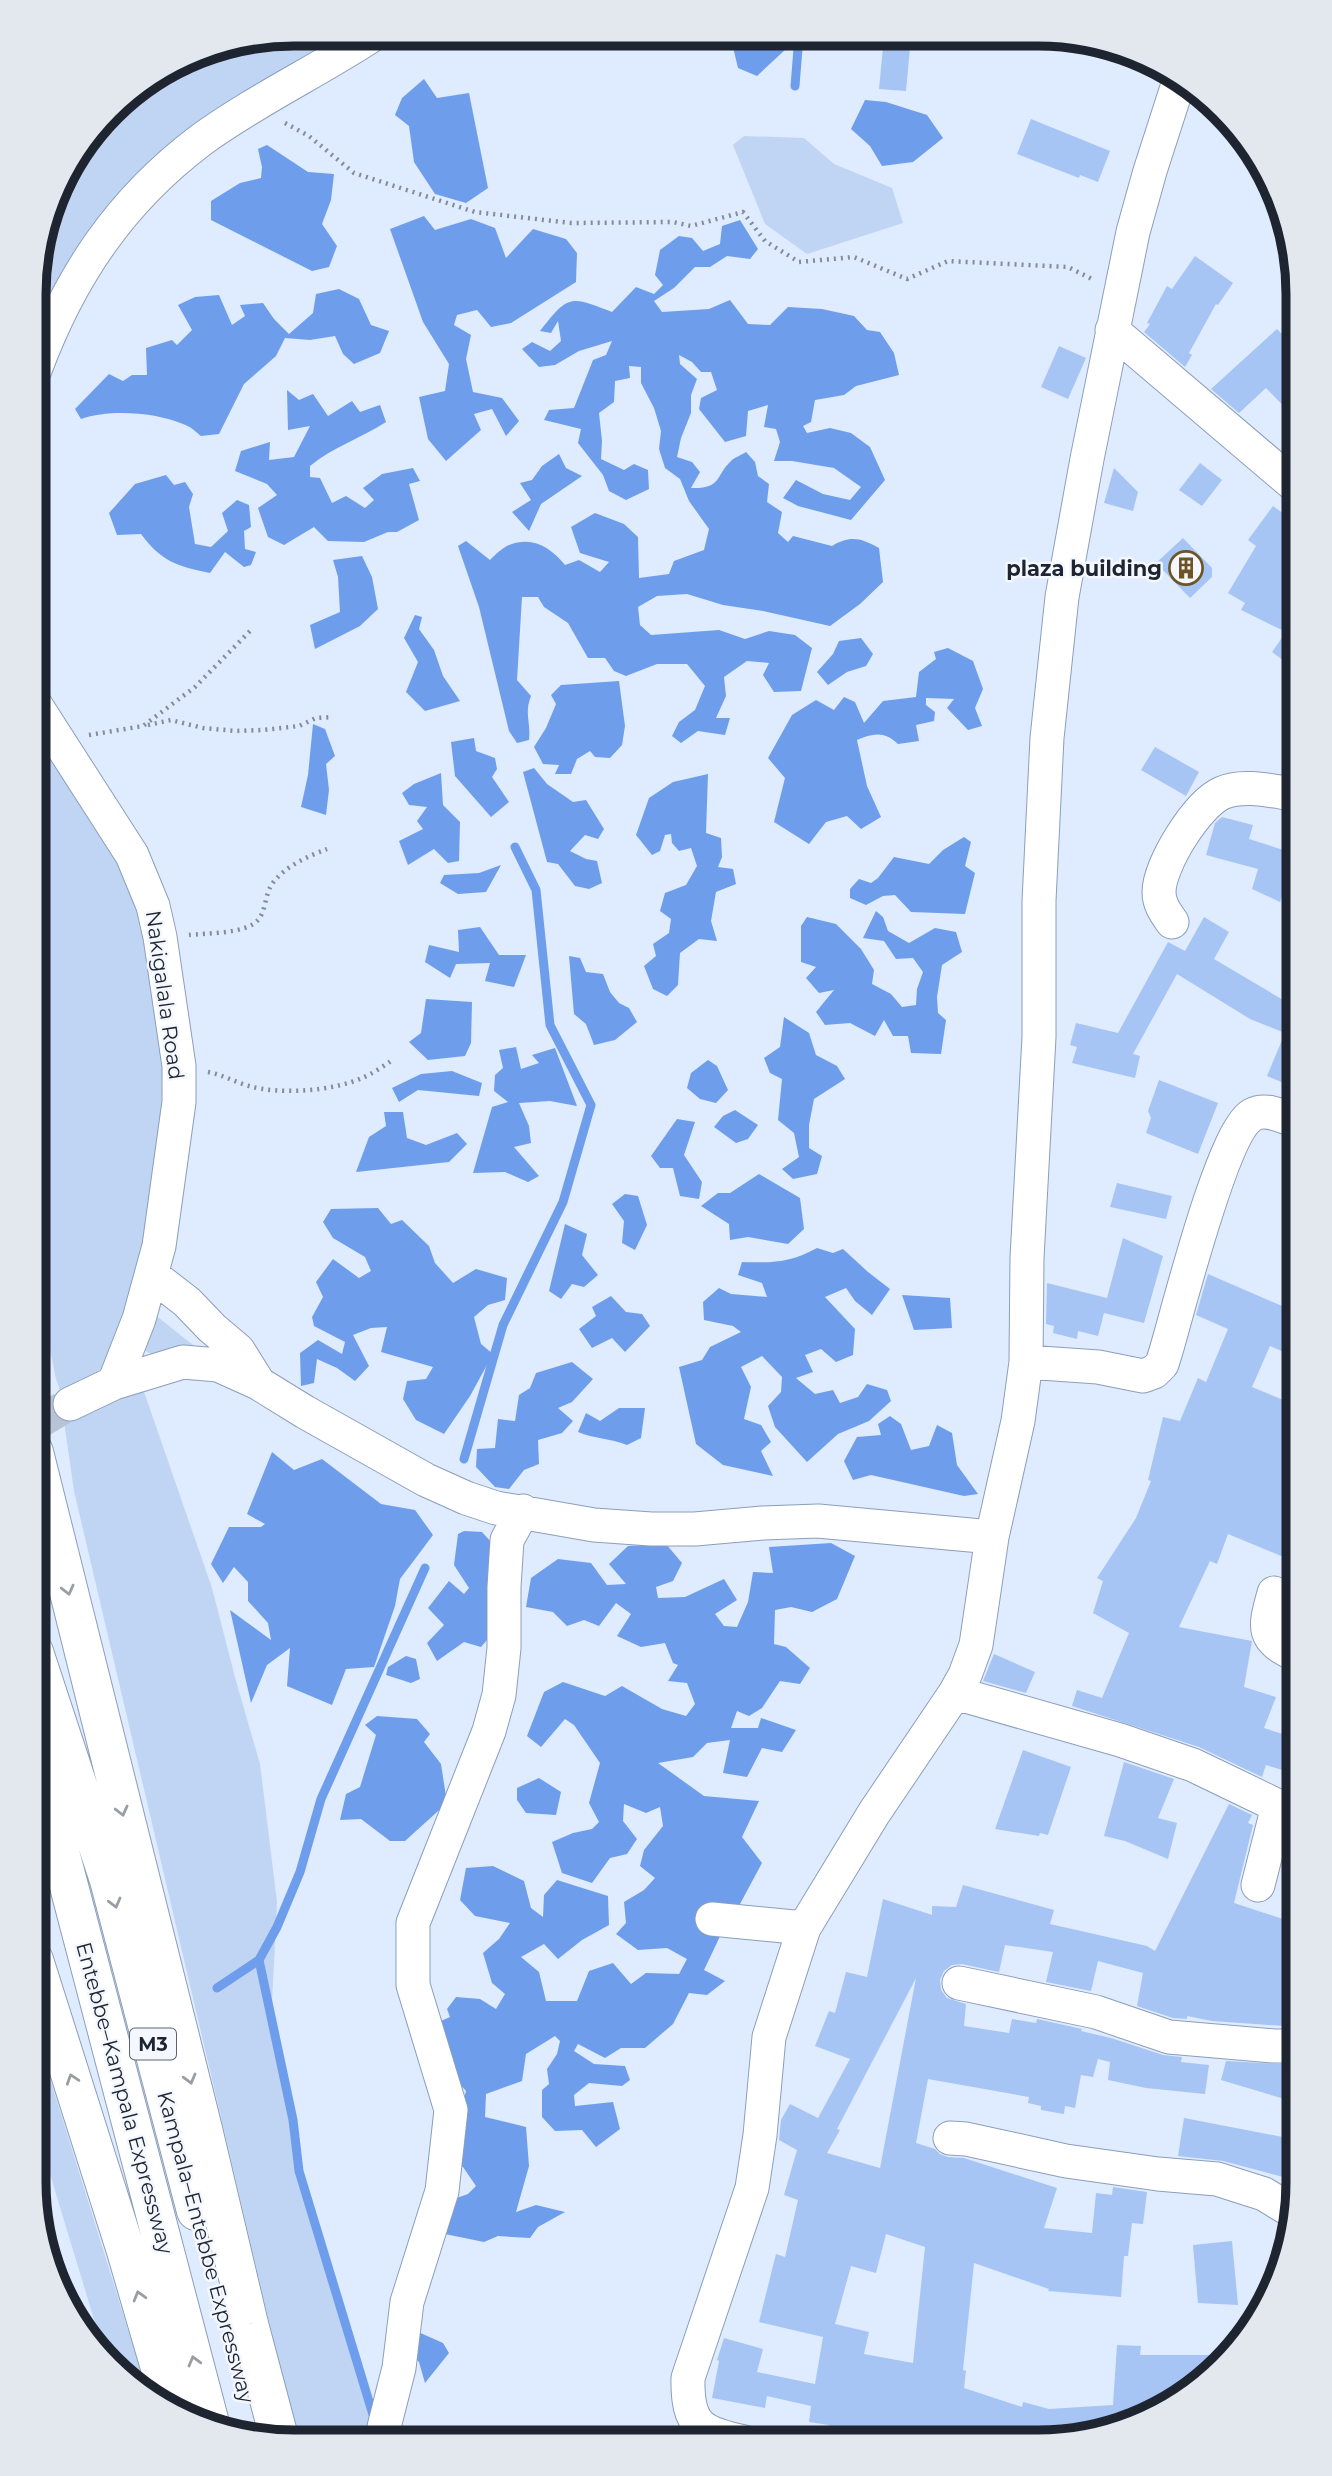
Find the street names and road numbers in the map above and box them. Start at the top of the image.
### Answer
street label: Nakigalala Road [141,909,189,1081]
street label: Entebbe–Kampala Expressway [71,1939,179,2257]
road number: M3 [130,2028,176,2060]
street label: Kampala–Entebbe Expressway [152,2088,260,2406]

